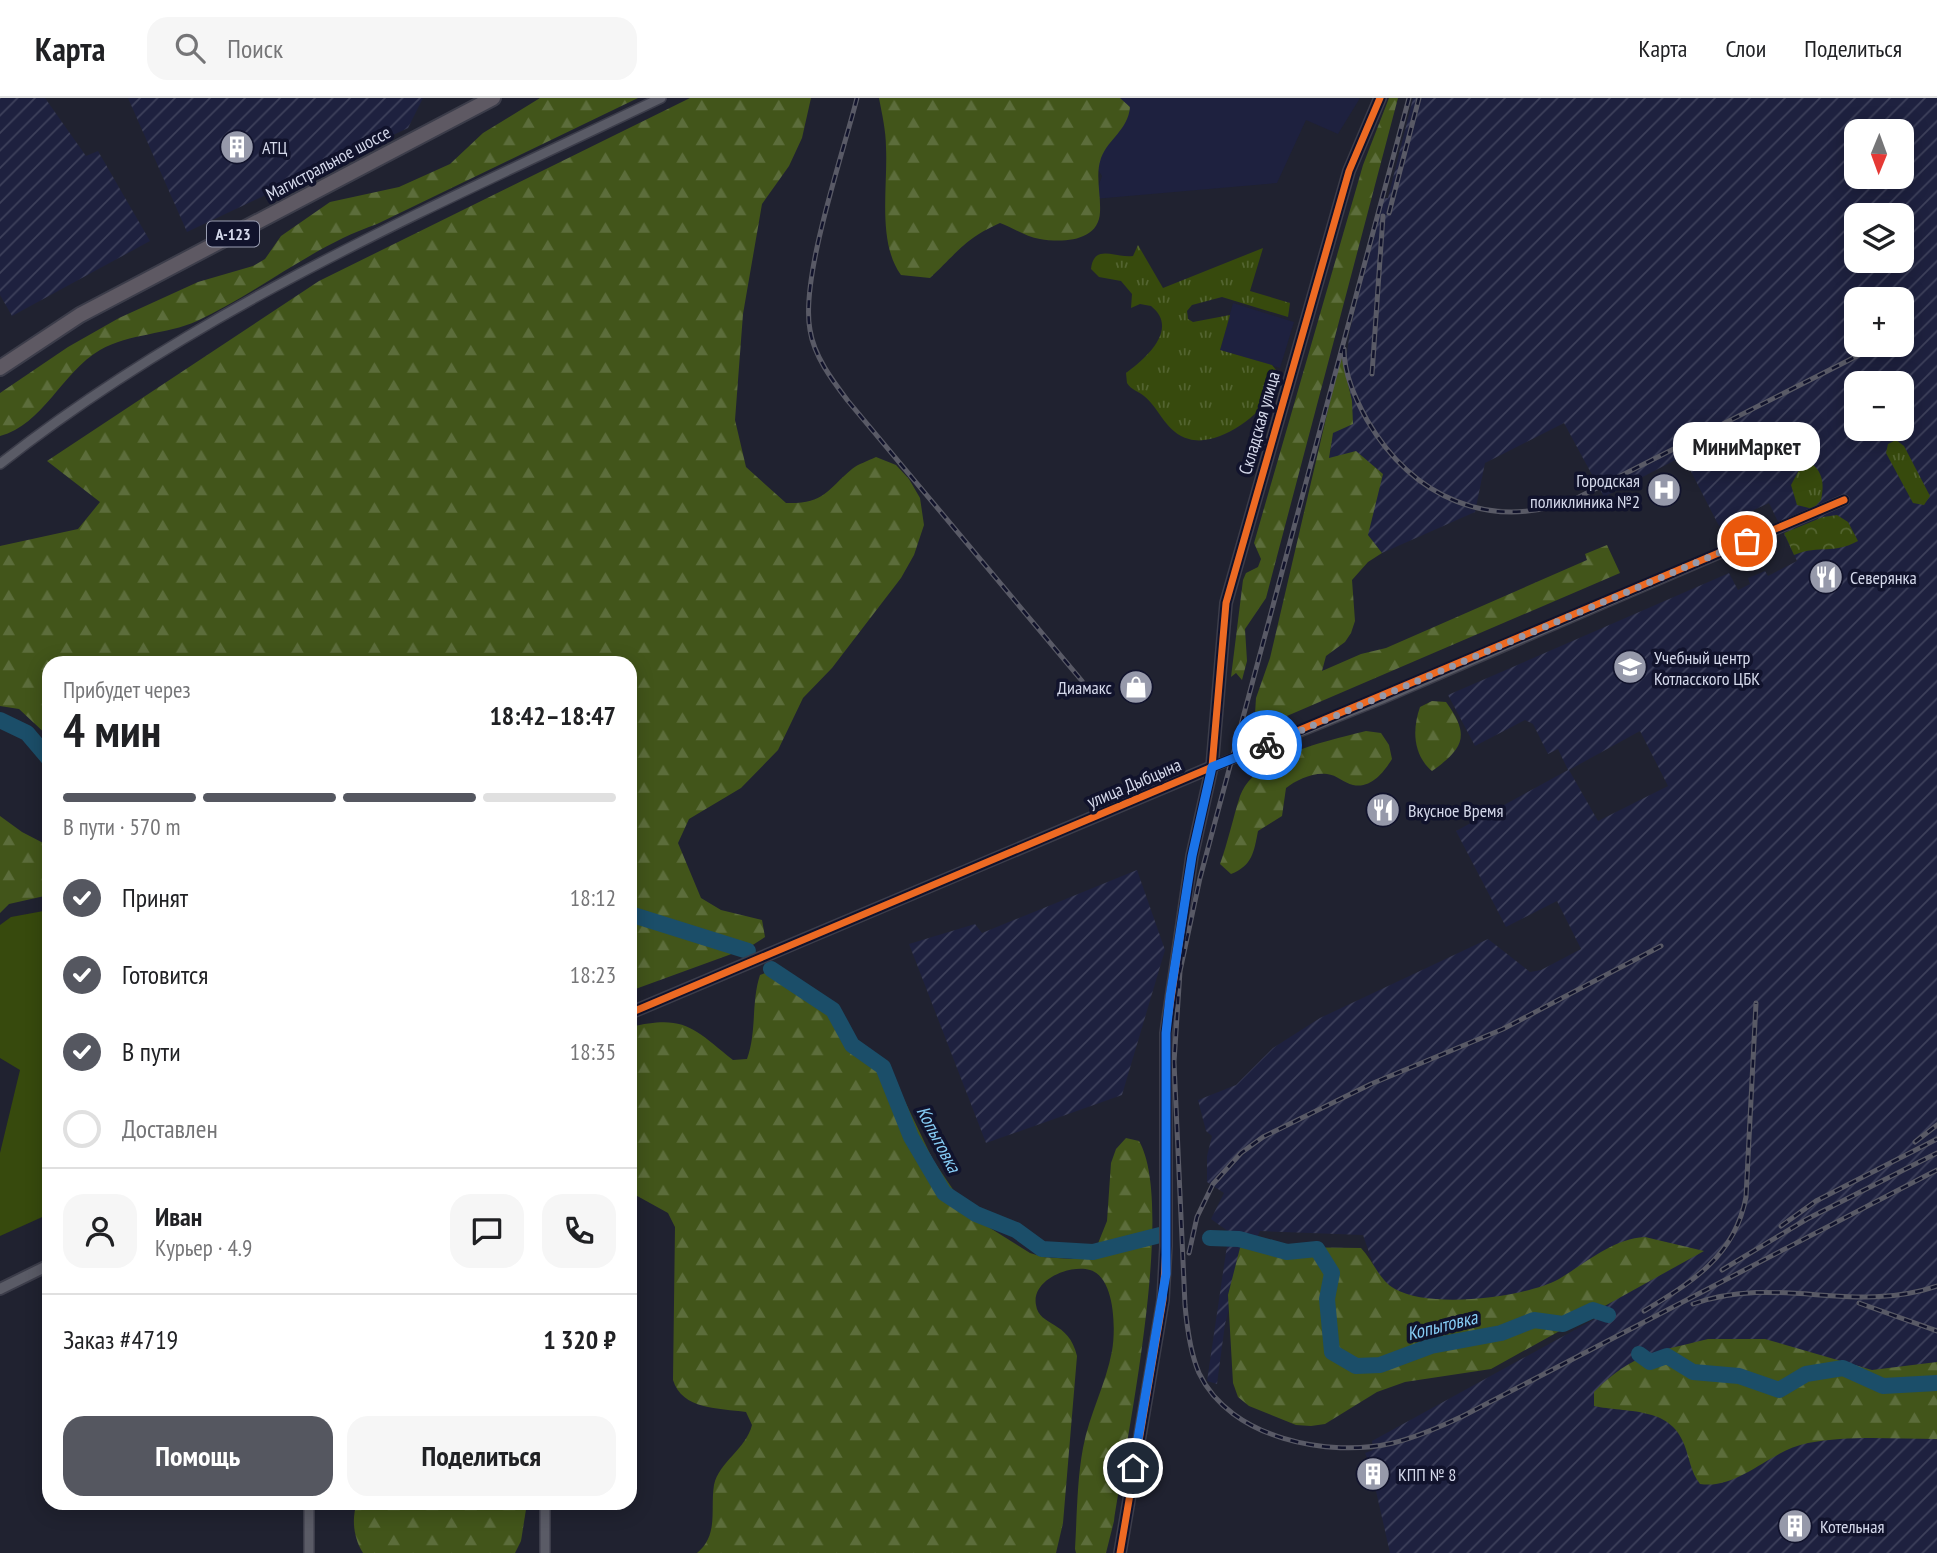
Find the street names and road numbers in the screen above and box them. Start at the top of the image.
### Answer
street label: Магистральное шоссе [262,120,394,206]
road number: А-123 [207,222,259,246]
street label: Складская улица [1233,369,1285,477]
street label: улица Дыбцына [1083,753,1185,813]

